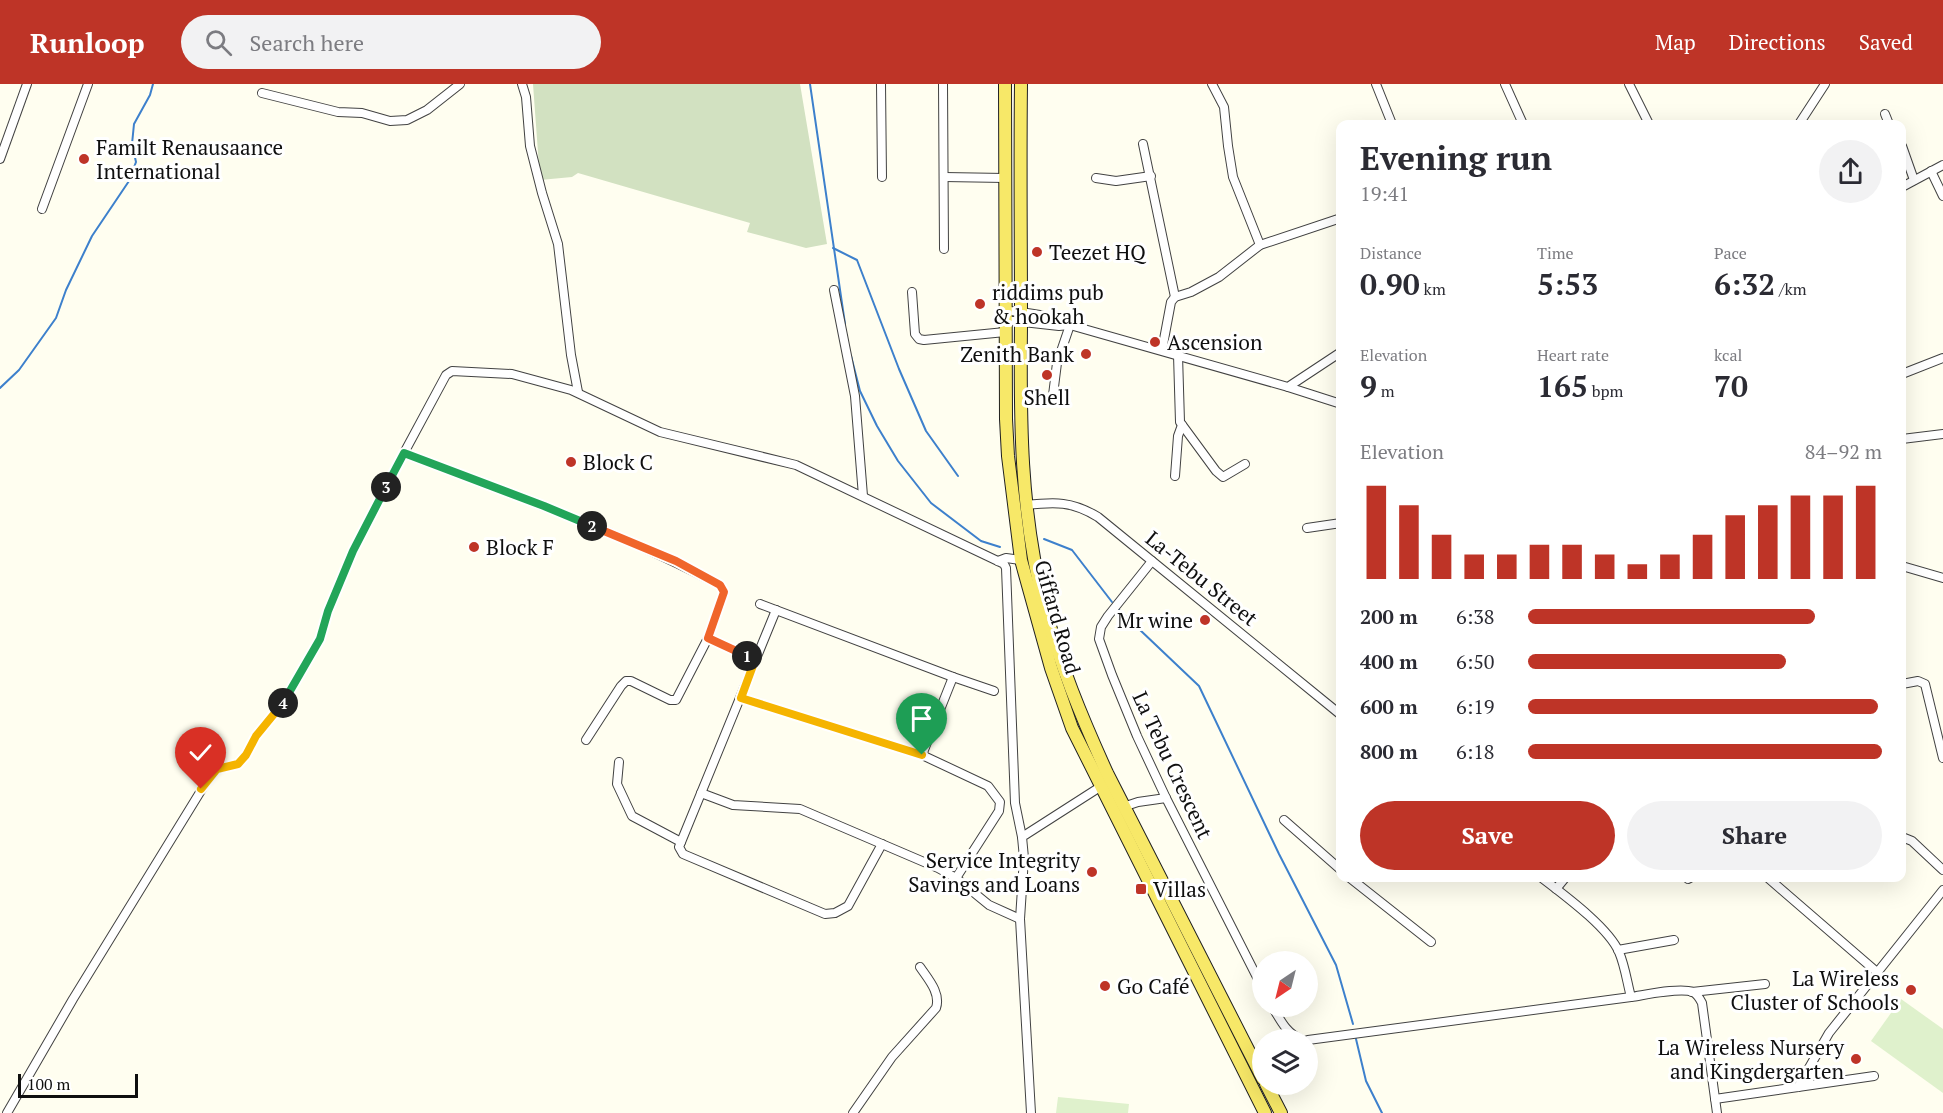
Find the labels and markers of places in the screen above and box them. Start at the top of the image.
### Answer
place label: Familt Renausaance International [96,133,283,185]
marker: Familt Renausaance International [77,152,91,166]
place label: Teezet HQ [1049,238,1146,266]
marker: Teezet HQ [1030,245,1044,259]
place label: riddims pub & hookah [992,278,1104,330]
marker: riddims pub & hookah [973,297,987,311]
place label: Ascension [1167,328,1263,356]
marker: Ascension [1148,335,1162,349]
place label: Zenith Bank [960,340,1074,368]
marker: Zenith Bank [1079,347,1093,361]
marker: Shell [1040,368,1054,382]
place label: Shell [1024,383,1070,411]
place label: Block C [583,448,653,476]
marker: Block C [564,455,578,469]
pin: 3 [371,472,401,502]
pin: 2 [577,511,607,541]
place label: Block F [486,533,554,561]
marker: Block F [467,540,481,554]
place label: Mr wine [1117,606,1193,634]
marker: Mr wine [1198,613,1212,627]
pin: 1 [732,641,762,671]
pin: 4 [268,688,298,718]
pin [896,693,947,755]
pin [175,727,226,789]
place label: Service Integrity Savings and Loans [908,846,1080,898]
marker: Service Integrity Savings and Loans [1085,865,1099,879]
place label: Villas [1153,875,1206,903]
marker: Villas [1134,882,1148,896]
place label: La Wireless Cluster of Schools [1731,964,1899,1016]
place label: Go Café [1117,972,1190,1000]
marker: Go Café [1098,979,1112,993]
marker: La Wireless Cluster of Schools [1904,983,1918,997]
place label: La Wireless Nursery and Kingdergarten [1658,1033,1845,1085]
marker: La Wireless Nursery and Kingdergarten [1849,1052,1863,1066]

